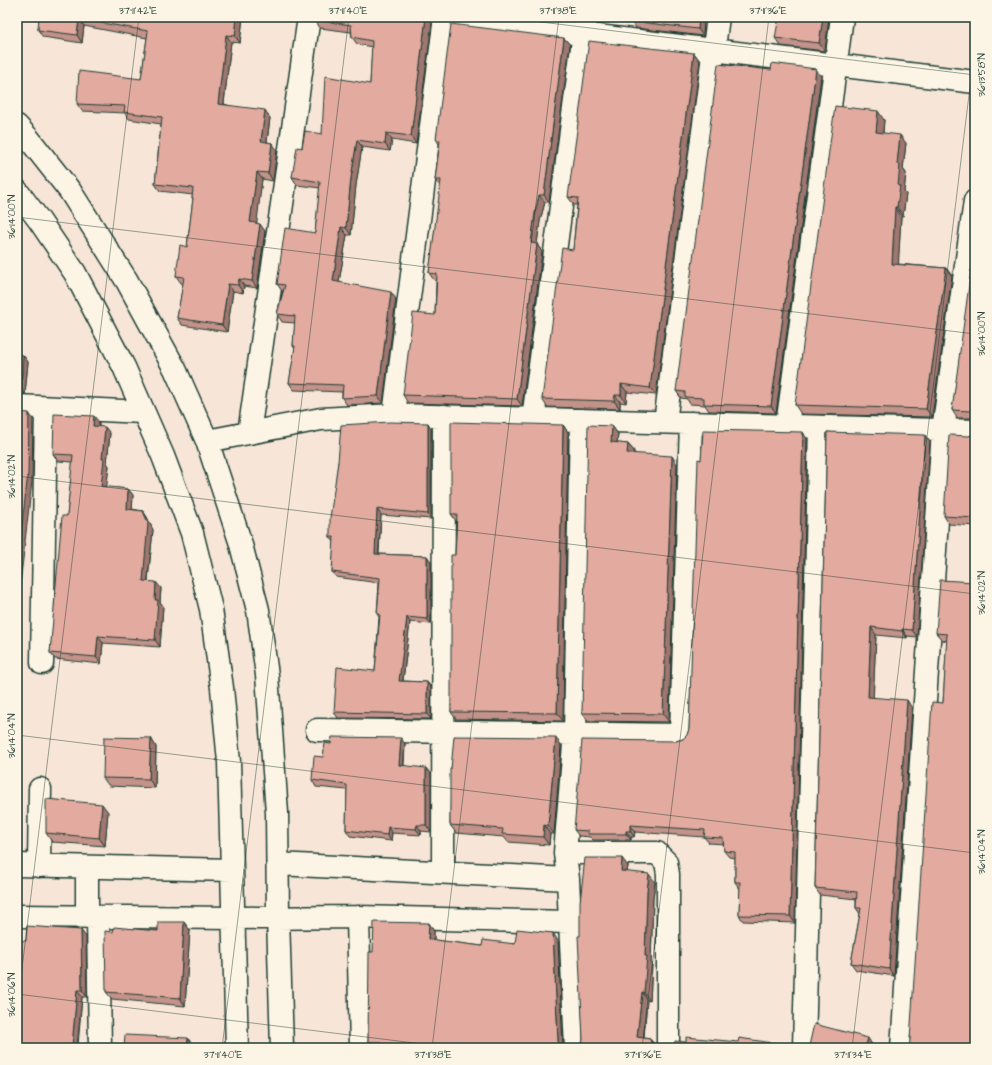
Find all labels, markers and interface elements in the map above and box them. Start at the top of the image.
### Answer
text: 37°11'42"E [119,4,157,18]
text: 37°11'40"E [328,4,368,18]
text: 37°11'38"E [539,4,577,18]
text: 37°11'36"E [749,4,787,18]
text: 36°13'58"N [975,53,989,97]
text: 36°14'00"N [5,195,19,239]
text: 36°14'00"N [975,312,989,356]
text: 36°14'02"N [5,455,19,499]
text: 36°14'02"N [975,571,989,615]
text: 36°14'04"N [5,713,19,759]
text: 36°14'04"N [975,829,989,875]
text: 36°14'06"N [5,973,19,1017]
text: 37°11'40"E [203,1048,243,1062]
text: 37°11'38"E [414,1048,452,1062]
text: 37°11'36"E [624,1048,662,1062]
text: 37°11'34"E [834,1048,872,1062]

